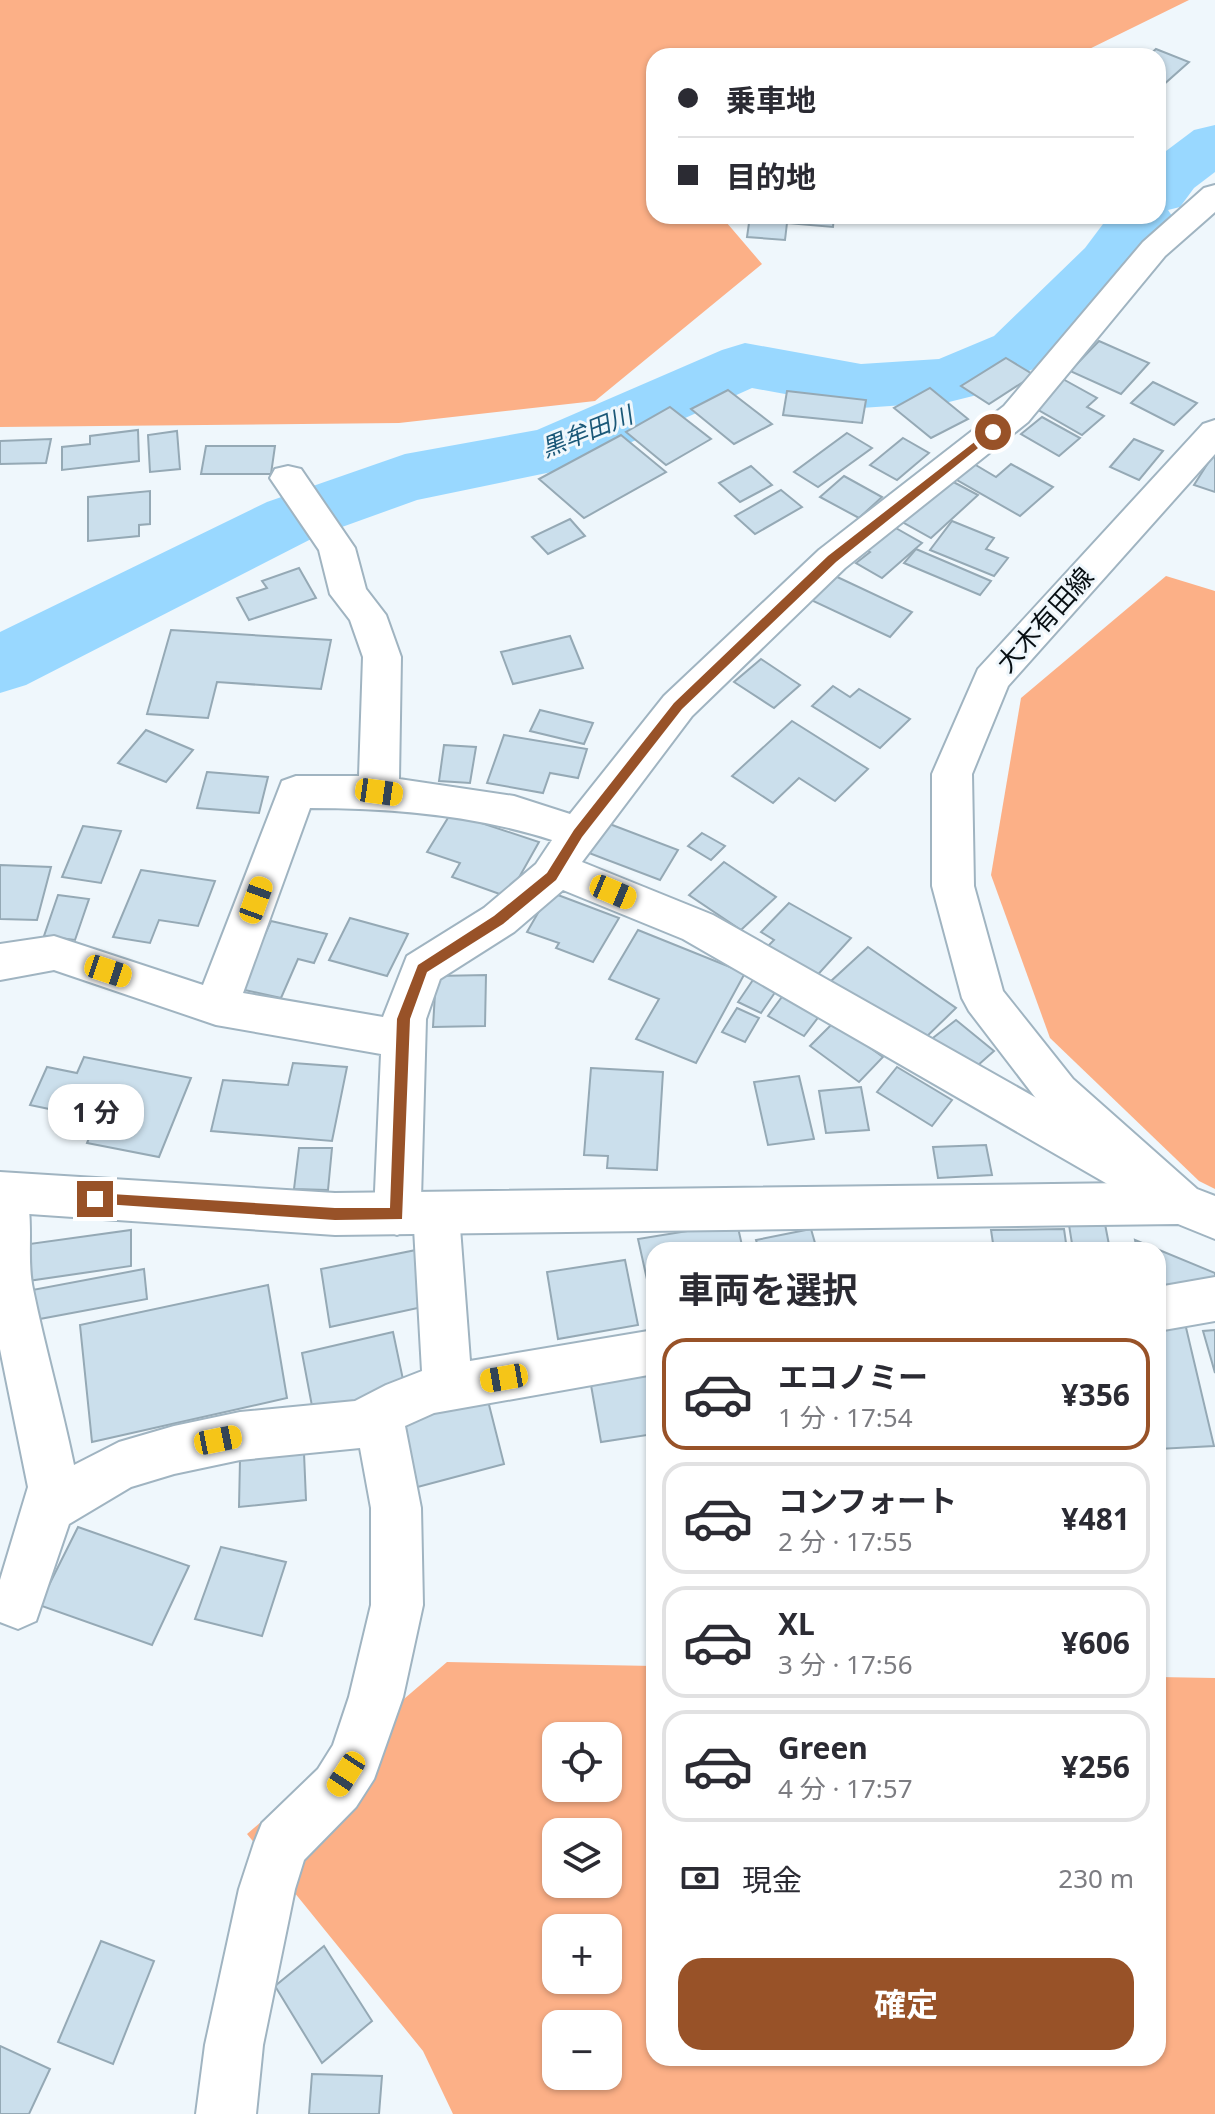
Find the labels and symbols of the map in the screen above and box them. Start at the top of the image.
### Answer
water label: 黒牟田川 [536,396,640,464]
route start [975,414,1011,450]
street label: 大木有田線 [987,559,1101,680]
car [354,777,404,807]
car [586,872,640,912]
car [237,873,275,927]
car [81,952,135,990]
callout: 1 分 [47,1083,143,1139]
route end [77,1181,113,1217]
car [478,1362,530,1394]
car [192,1424,244,1456]
car [323,1747,369,1801]

